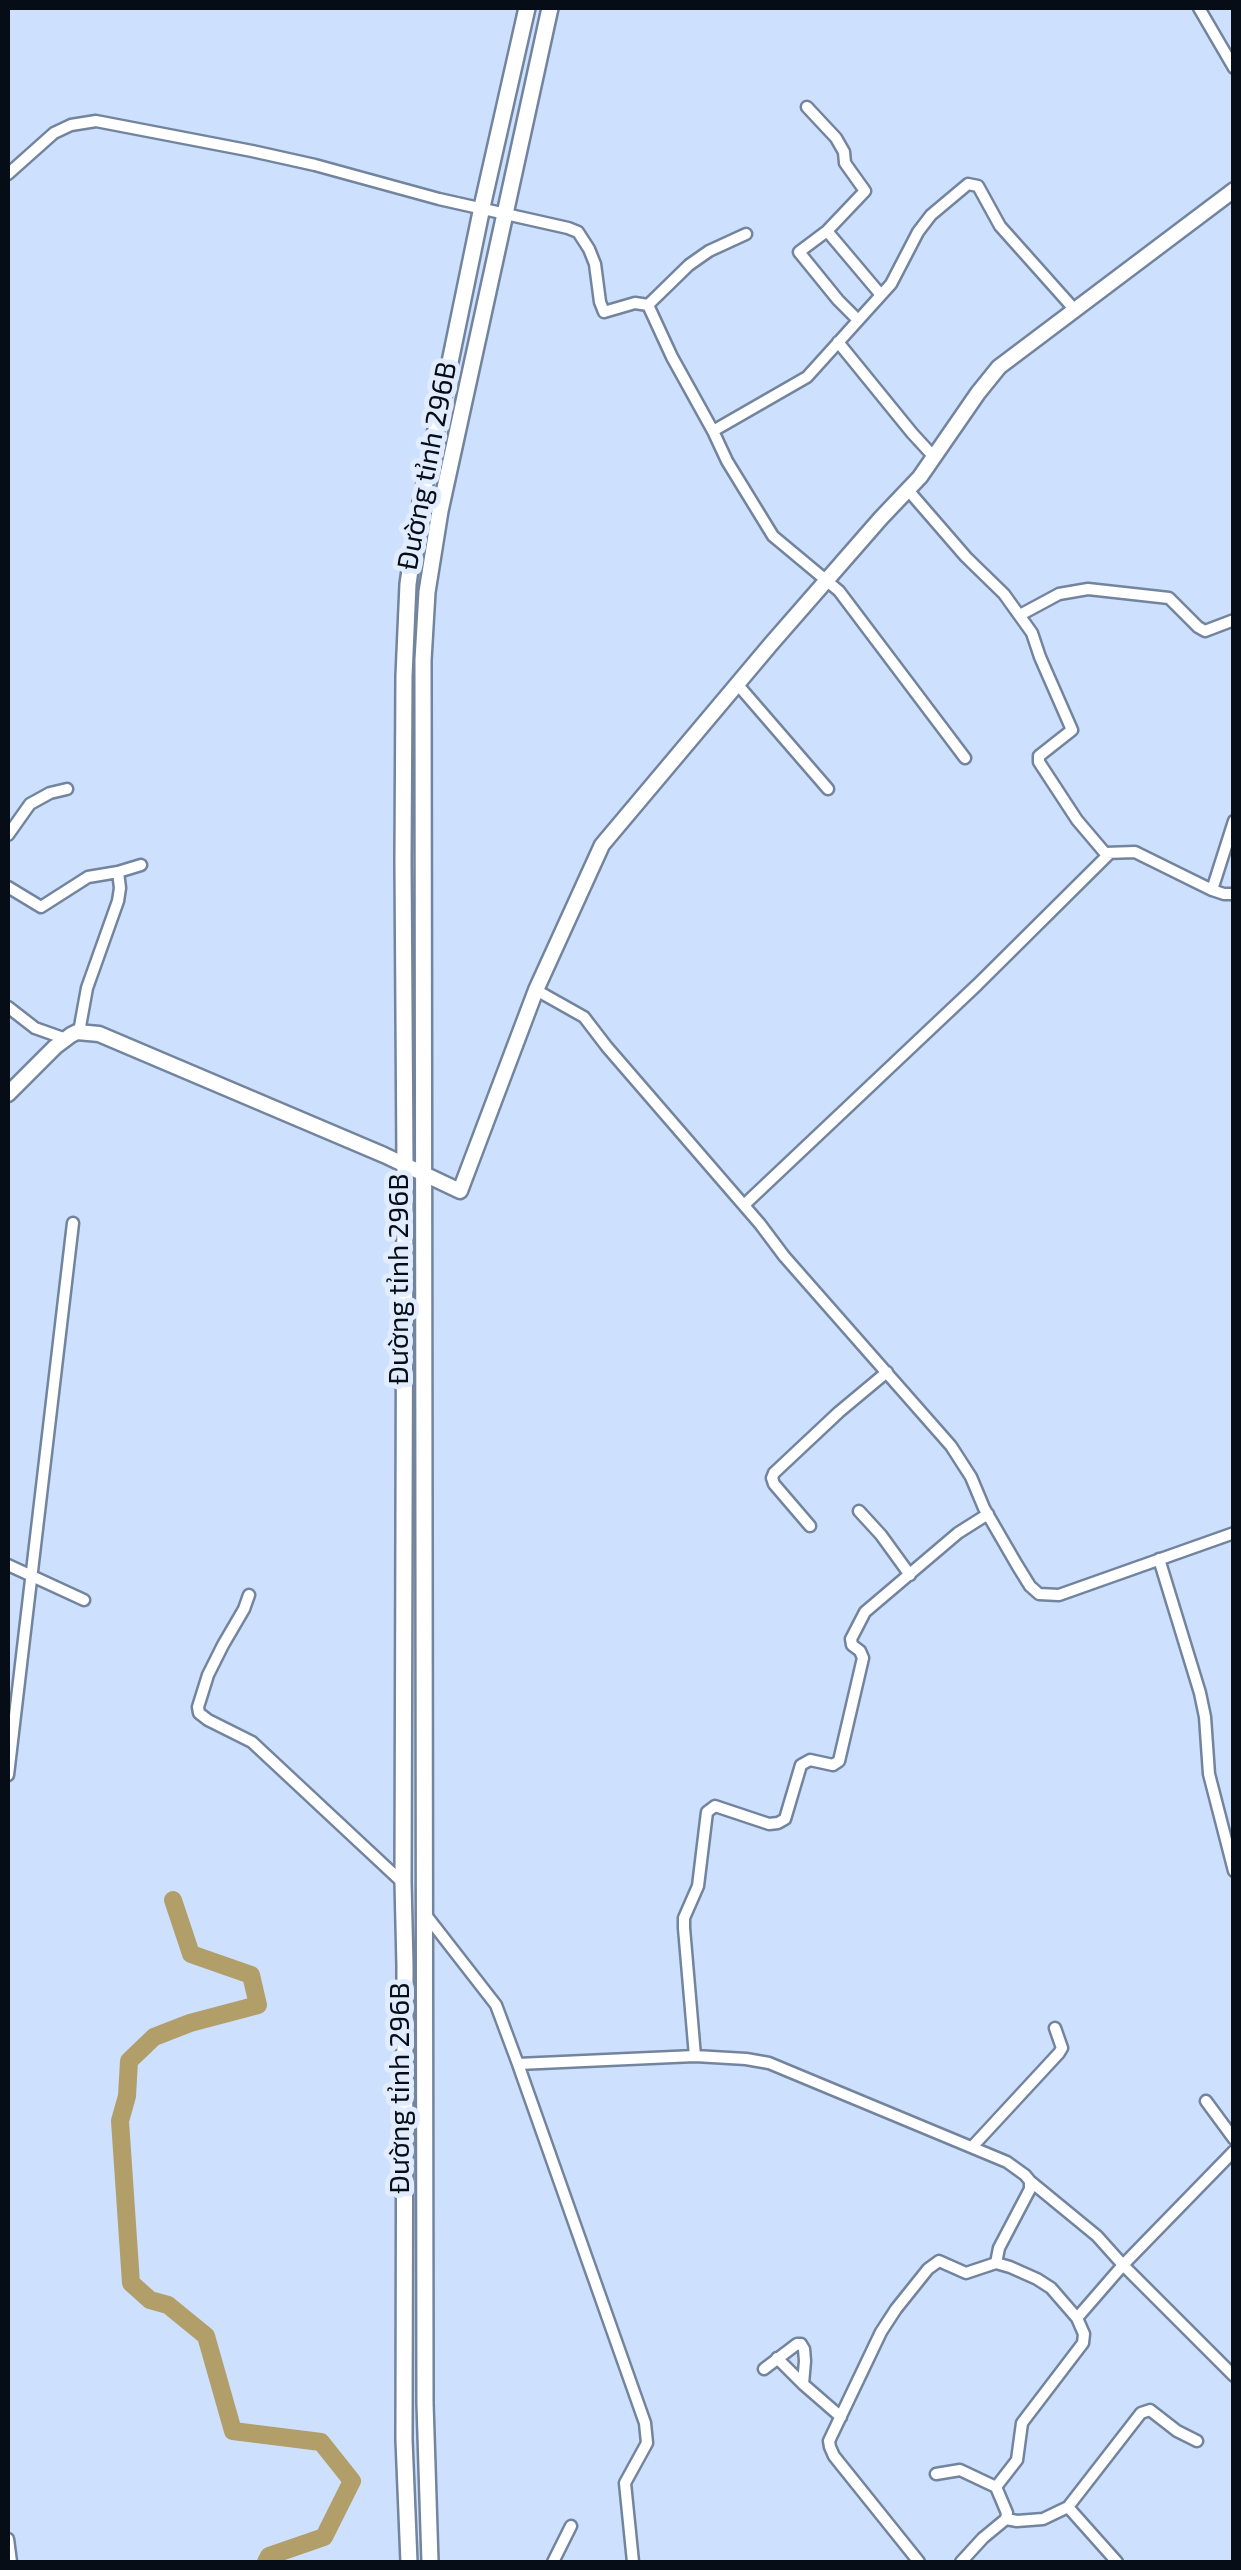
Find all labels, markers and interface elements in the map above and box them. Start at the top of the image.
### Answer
street label: Đường tỉnh 296B [390,359,464,573]
street label: Đường tỉnh 296B [382,1173,416,1385]
street label: Đường tỉnh 296B [383,1982,417,2194]

